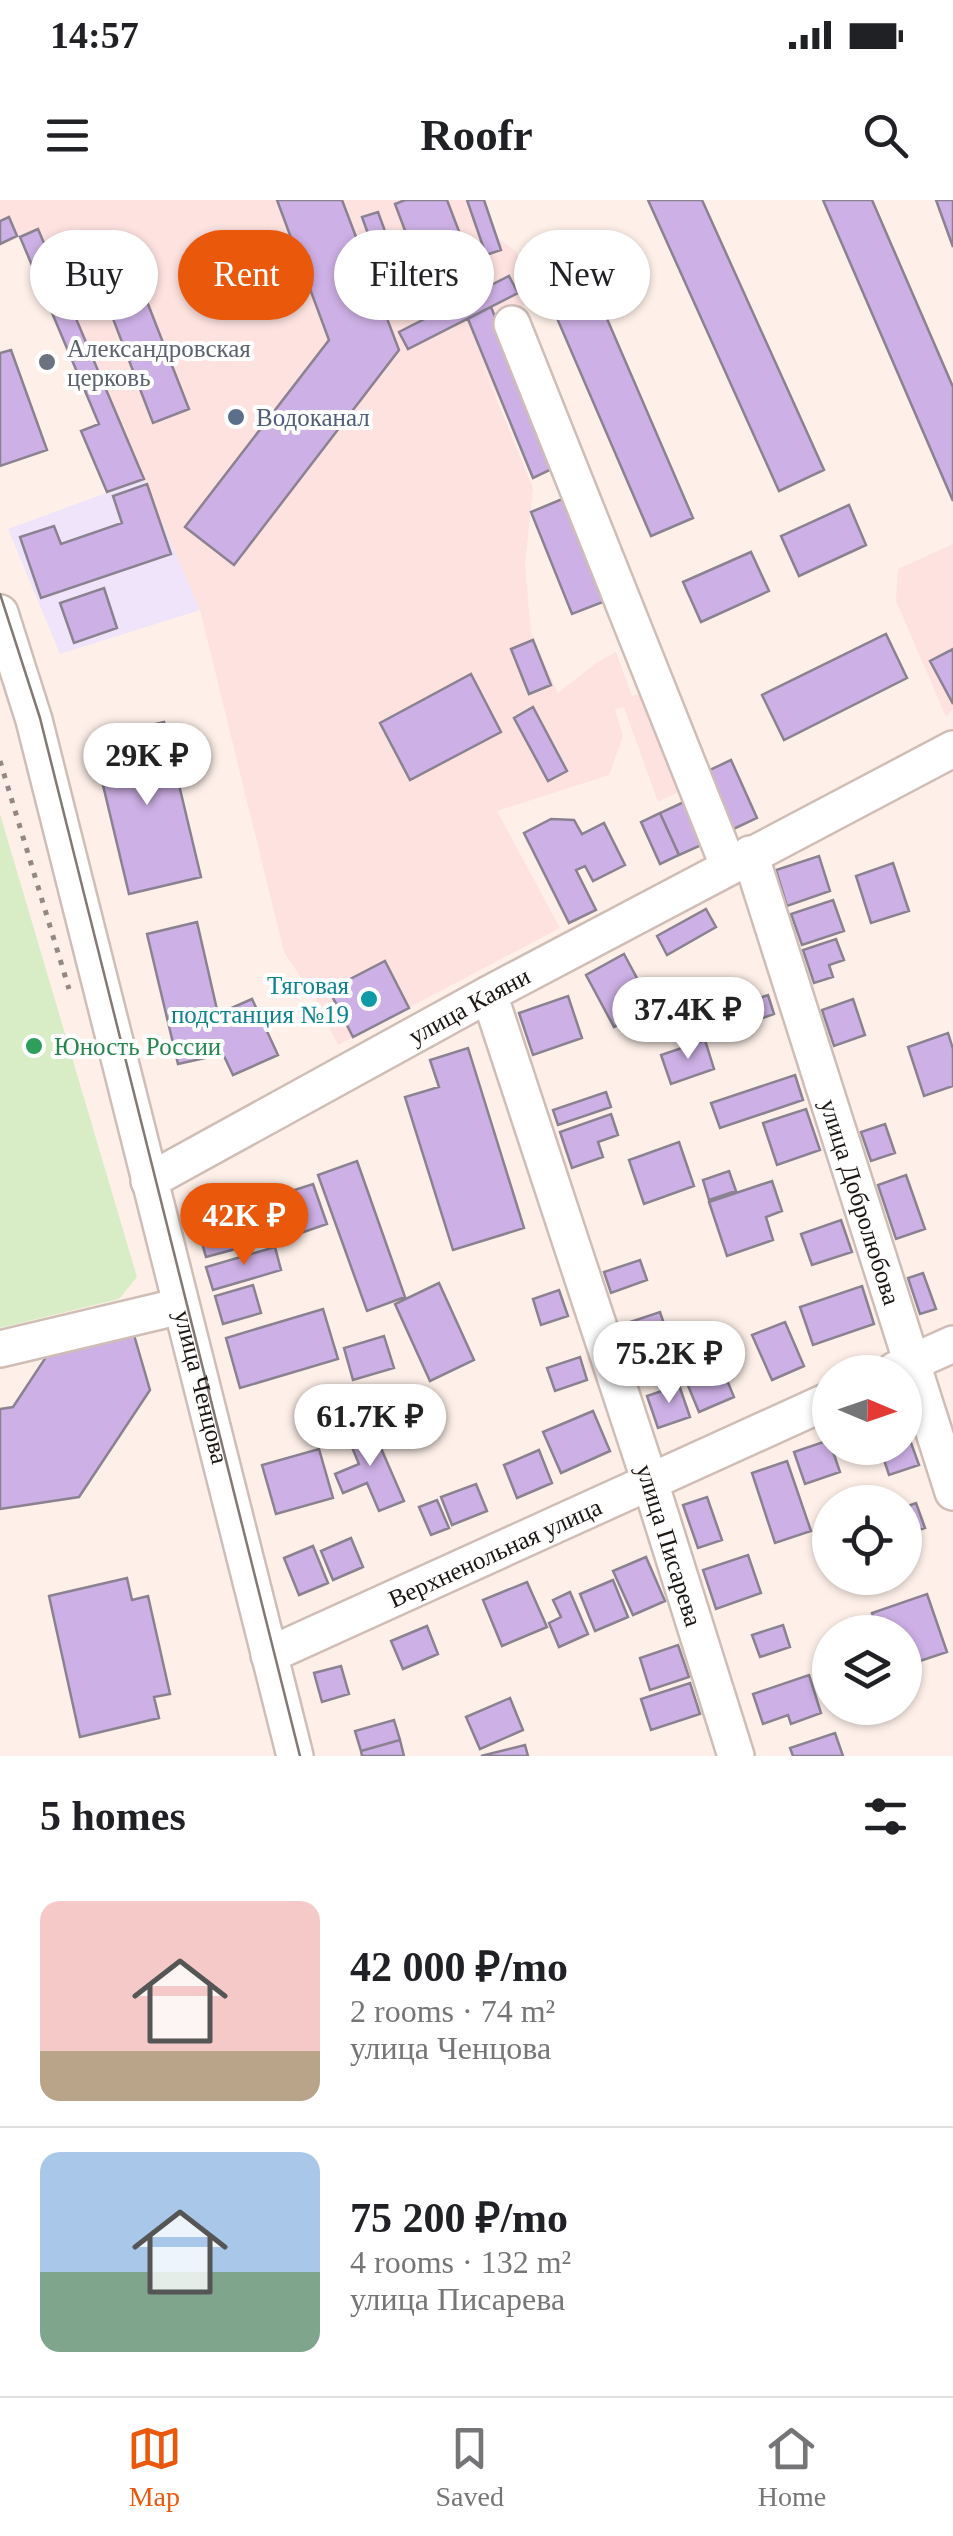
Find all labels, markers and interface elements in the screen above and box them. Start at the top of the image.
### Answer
text: 14:57 [50,14,139,56]
icon: menu [40,108,95,163]
icon: search [858,108,913,163]
text: Roofr [420,110,533,160]
chip: Buy [30,230,158,320]
chip: Rent [178,230,314,320]
chip: Filters [334,230,494,320]
chip: New [514,230,650,320]
place label: Александровская церковь [67,335,251,391]
marker: Александровская церковь [36,351,58,373]
place label: Водоканал [256,404,370,431]
marker: Водоканал [225,406,247,428]
pin: 29K ₽ [77,723,217,808]
text: 29K ₽ [105,737,189,773]
street label: улица Каяни [404,962,534,1050]
place label: Тяговая подстанция №19 [171,972,349,1028]
pin: 37.4K ₽ [596,977,780,1062]
marker: Тяговая подстанция №19 [358,988,380,1010]
text: 37.4K ₽ [634,991,742,1027]
place label: Юность России [54,1033,221,1060]
marker: Юность России [23,1035,45,1057]
street label: улица Добролюбова [815,1096,906,1308]
pin: 42K ₽ [174,1183,314,1268]
text: 42K ₽ [202,1197,286,1233]
street label: улица Ченцова [169,1307,234,1467]
pin: 75.2K ₽ [577,1321,761,1406]
text: 75.2K ₽ [615,1335,723,1371]
north arrow [812,1355,922,1465]
map controls [812,1355,922,1725]
pin: 61.7K ₽ [278,1384,462,1469]
text: 61.7K ₽ [316,1398,424,1434]
street label: улица Писарева [631,1461,707,1630]
button: locate [812,1485,922,1595]
street label: Верхненольная улица [384,1493,606,1613]
button: layers [812,1615,922,1725]
icon: filters [858,1789,913,1844]
text: 5 homes [40,1793,186,1839]
icon: home [120,1941,240,2061]
text: 42 000 ₽/mo [350,1944,568,1990]
text: 2 rooms · 74 m² [350,1993,555,2029]
text: улица Ченцова [350,2030,551,2066]
icon: home [120,2192,240,2312]
text: 75 200 ₽/mo [350,2195,568,2241]
text: 4 rooms · 132 m² [350,2244,571,2280]
text: улица Писарева [350,2281,565,2317]
tab: Map [127,2421,182,2513]
tab: Saved [436,2421,504,2513]
tab: Home [758,2421,826,2513]

